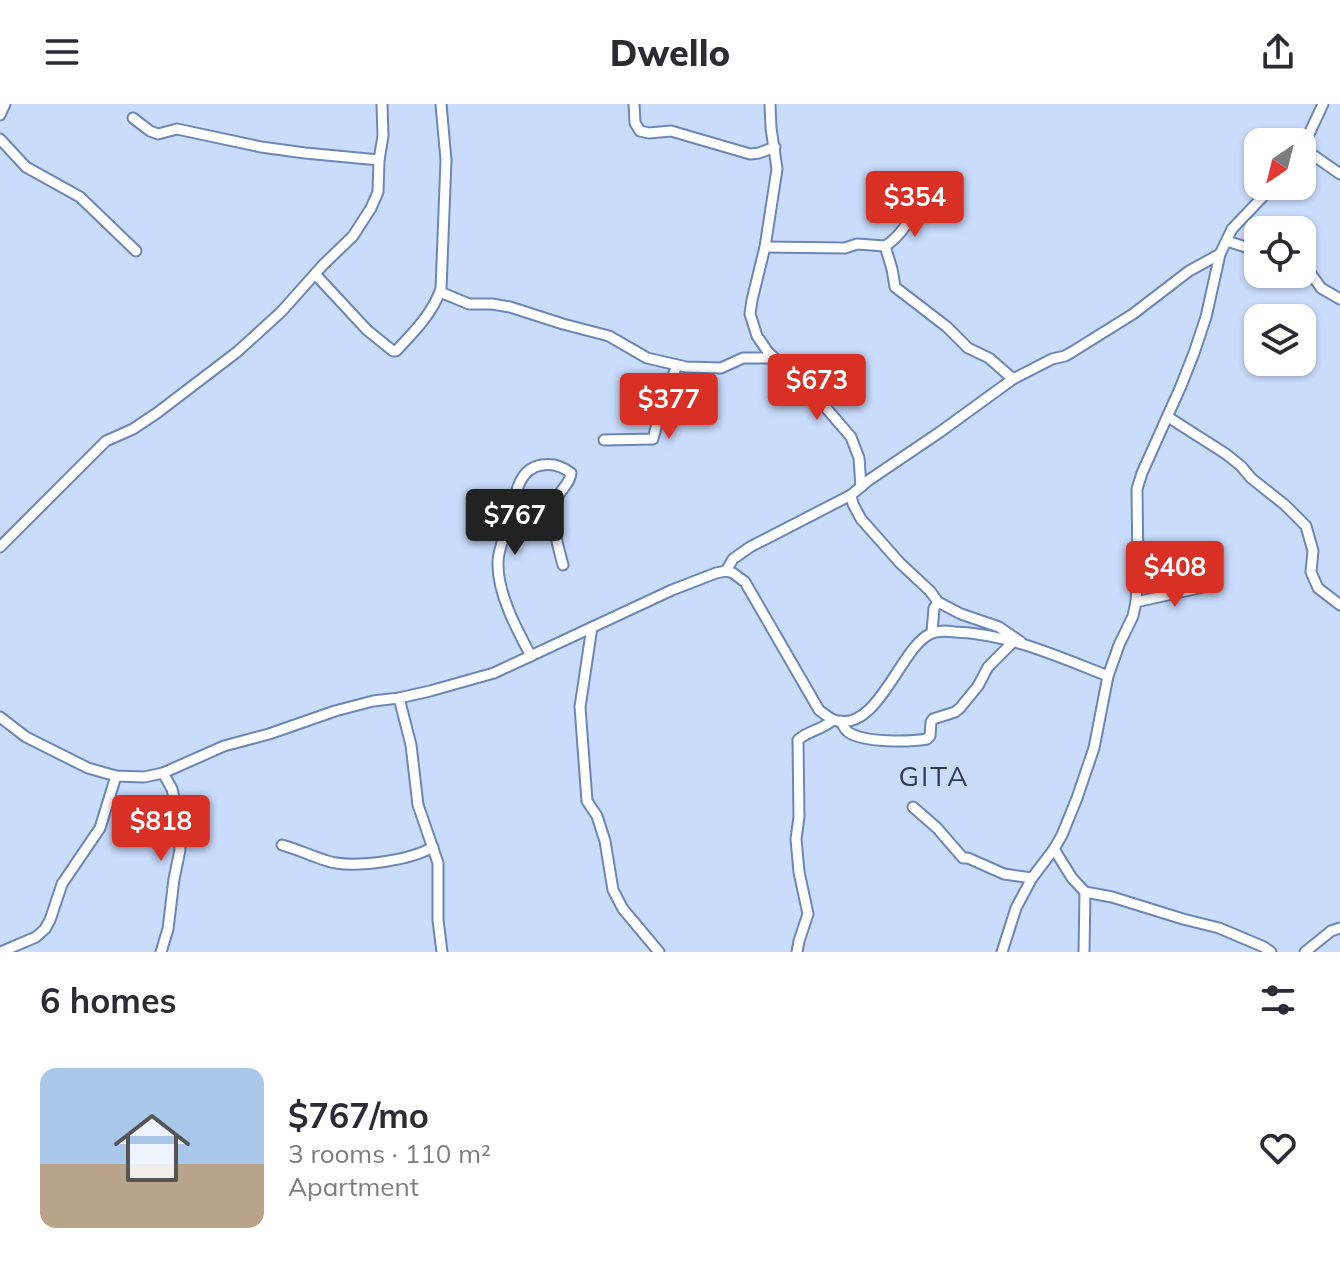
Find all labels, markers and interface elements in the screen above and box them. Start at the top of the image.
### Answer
icon: menu [40,30,84,74]
text: Dwello [610,30,730,75]
icon: share [1256,30,1300,74]
north arrow [1244,128,1316,200]
map controls [1244,128,1316,376]
pin: $354 [868,171,962,239]
text: $354 [884,180,946,213]
button: locate [1244,216,1316,288]
button: layers [1244,304,1316,376]
pin: $673 [770,354,864,422]
text: $673 [786,363,848,396]
pin: $377 [622,373,716,441]
text: $377 [638,382,700,415]
pin: $767 [468,489,562,557]
text: $767 [484,498,546,531]
pin: $408 [1128,541,1222,609]
text: $408 [1144,550,1206,583]
district label: GITA [898,758,970,793]
pin: $818 [114,795,208,863]
text: $818 [130,804,192,837]
icon: filters [1256,978,1300,1022]
text: 6 homes [40,979,177,1022]
text: $767/mo [288,1094,429,1137]
icon: home [104,1100,200,1196]
icon: heart [1256,1126,1300,1170]
text: 3 rooms · 110 m² [288,1137,491,1170]
text: Apartment [288,1170,419,1203]

